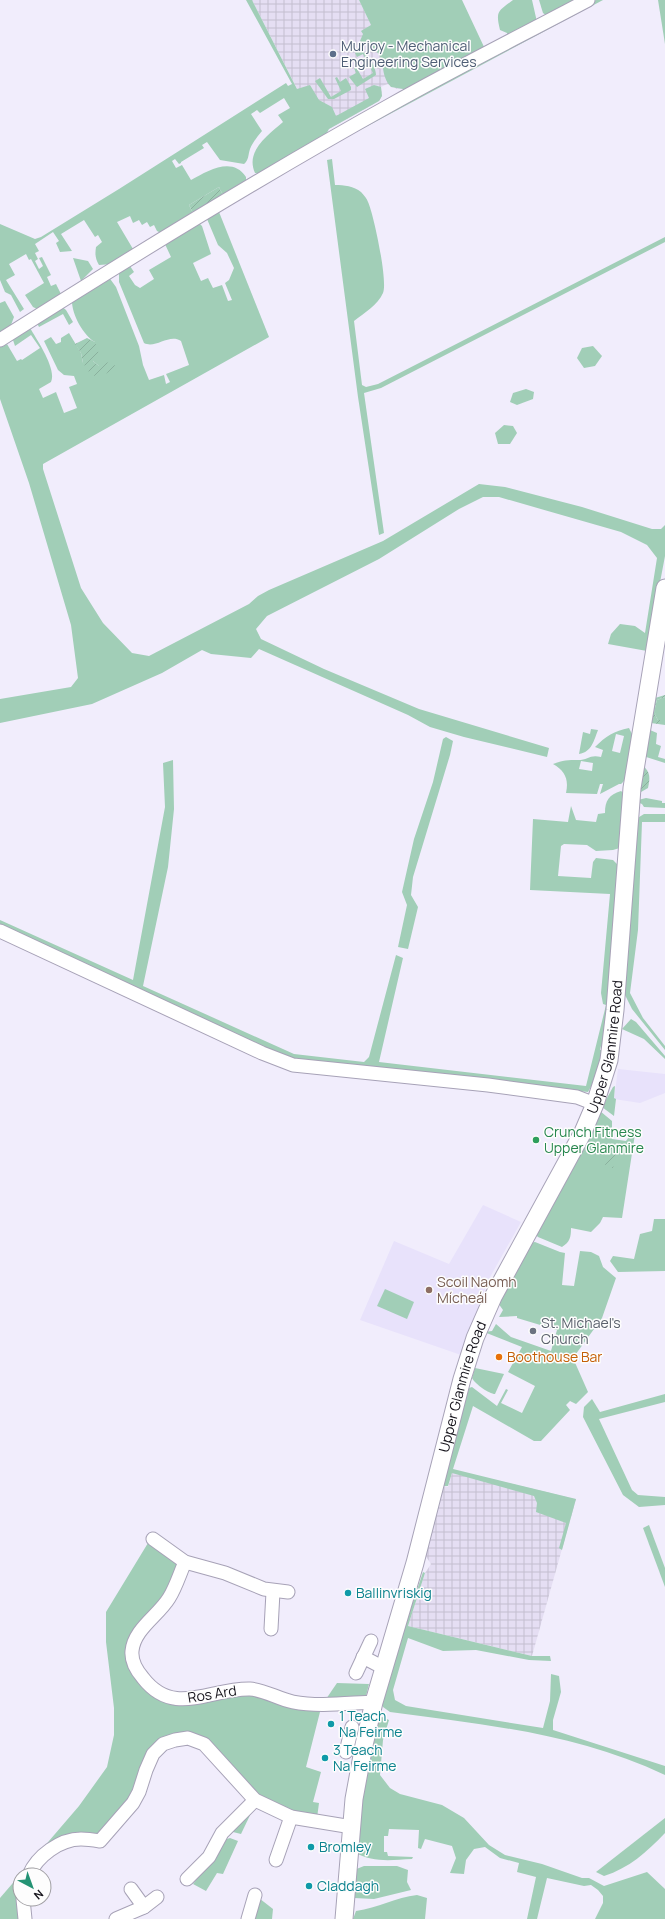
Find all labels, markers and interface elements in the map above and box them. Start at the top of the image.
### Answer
place label: Murjoy - Mechanical Engineering Services [341,36,477,71]
marker: Murjoy - Mechanical Engineering Services [328,49,338,59]
street label: Upper Glanmire Road [582,979,626,1116]
place label: Crunch Fitness Upper Glanmire [544,1122,644,1157]
marker: Crunch Fitness Upper Glanmire [531,1135,541,1145]
place label: Scoil Naomh Mícheál [437,1272,517,1307]
marker: Scoil Naomh Mícheál [424,1285,434,1295]
place label: St. Michael's Church [541,1313,621,1348]
street label: Upper Glanmire Road [434,1318,490,1454]
marker: St. Michael's Church [528,1326,538,1336]
place label: Boothouse Bar [507,1347,602,1366]
marker: Boothouse Bar [494,1352,504,1362]
place label: Ballinvriskig [356,1583,432,1602]
marker: Ballinvriskig [343,1588,353,1598]
street label: Ros Ard [186,1680,238,1707]
place label: 1 Teach Na Feirme [339,1706,403,1741]
marker: 1 Teach Na Feirme [326,1719,336,1729]
place label: 3 Teach Na Feirme [333,1740,397,1775]
marker: 3 Teach Na Feirme [320,1753,330,1763]
place label: Bromley [319,1837,372,1856]
marker: Bromley [306,1842,316,1852]
north arrow [12,1867,52,1907]
place label: Claddagh [317,1876,379,1895]
marker: Claddagh [304,1881,314,1891]
text: N [31,1887,47,1903]

